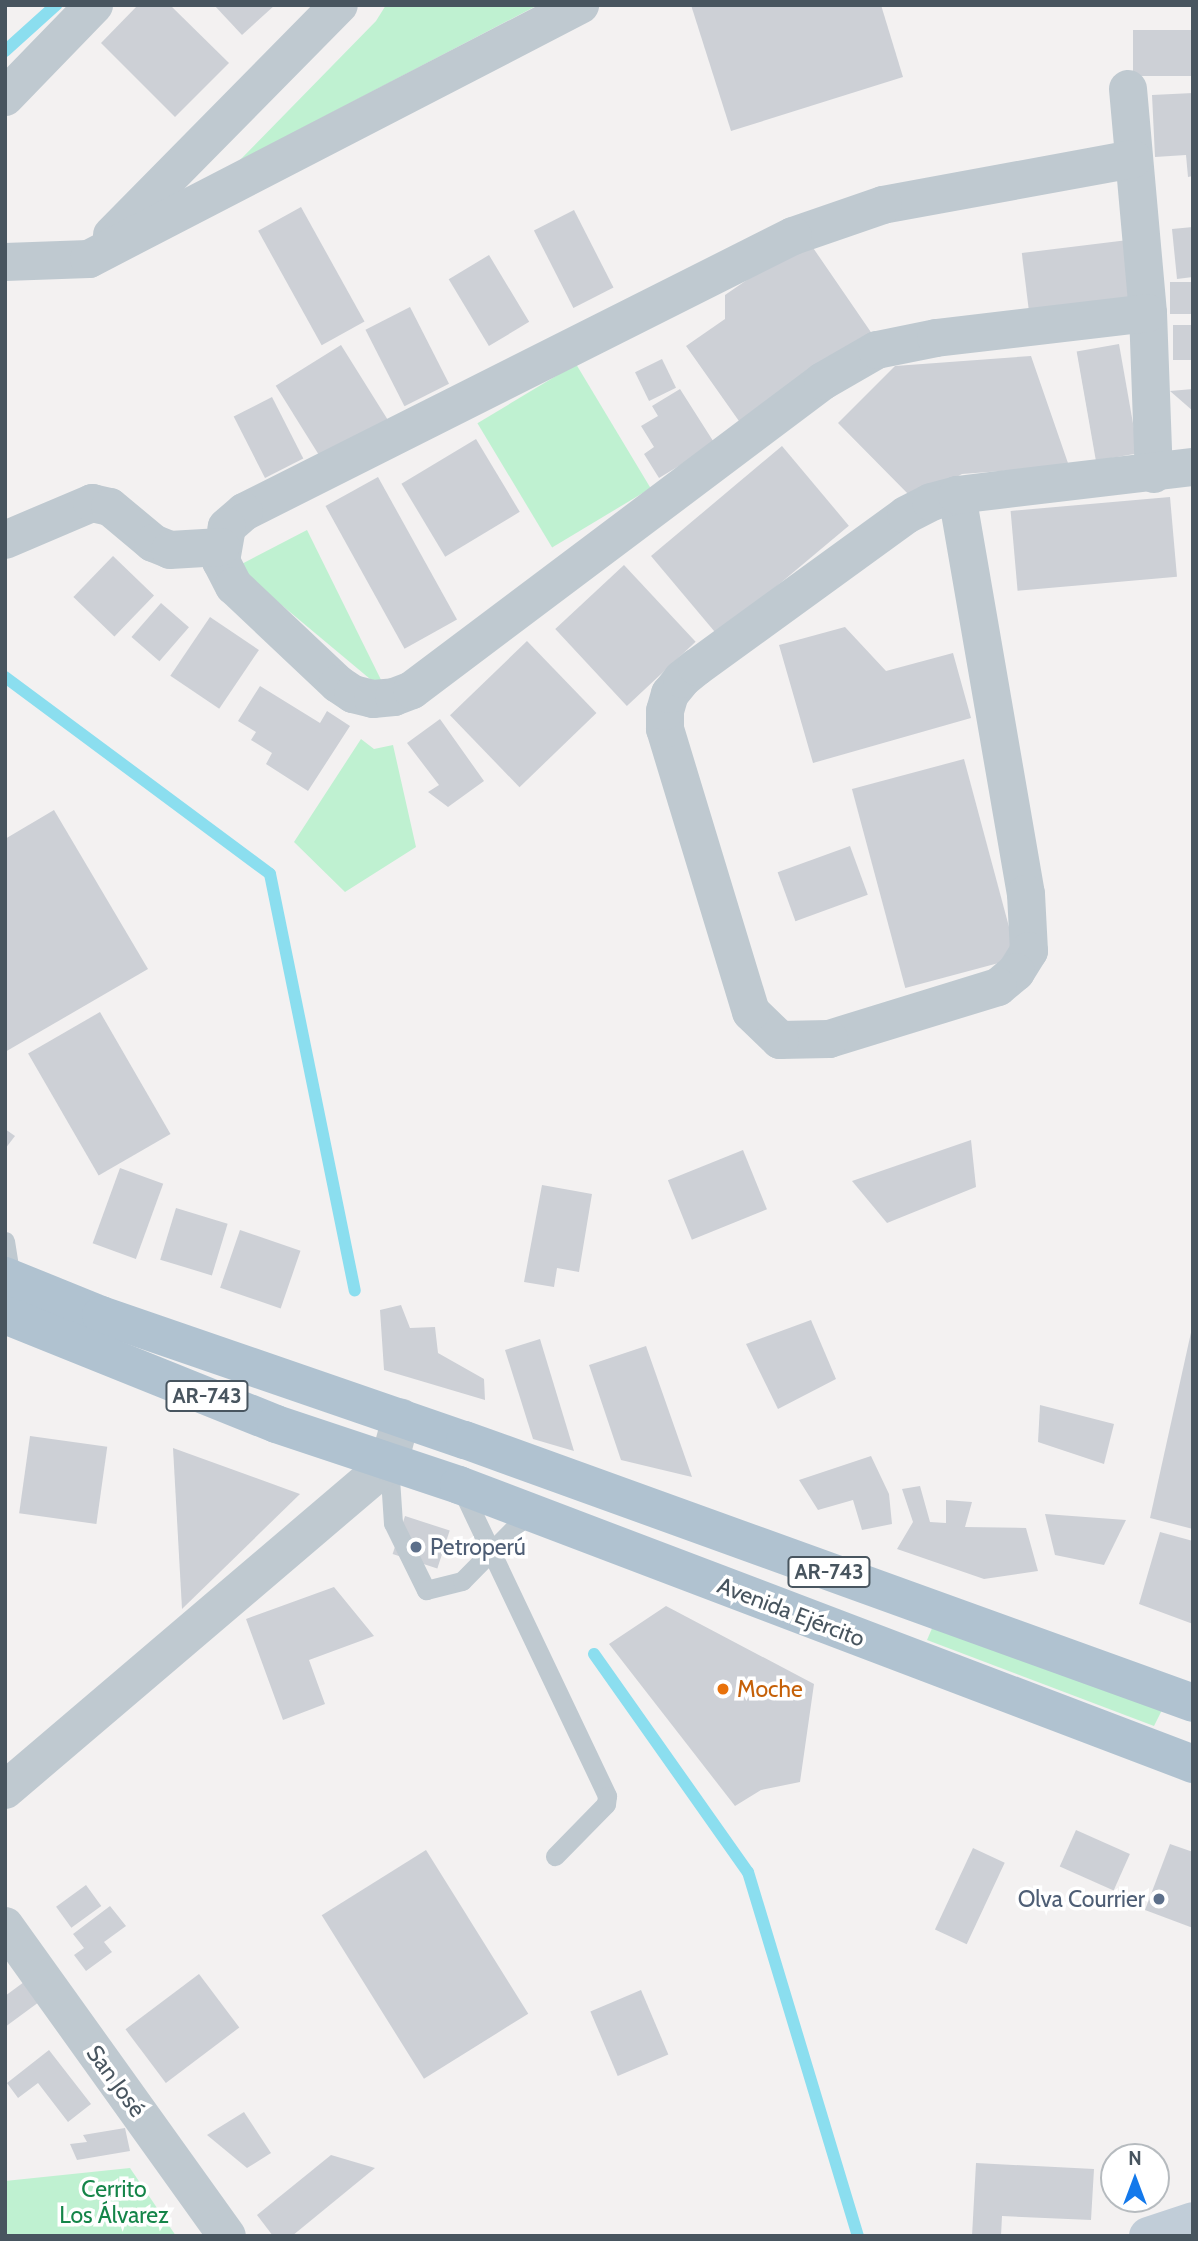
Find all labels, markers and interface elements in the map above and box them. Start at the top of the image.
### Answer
road number: AR-743 [165,1378,249,1414]
place label: Petroperú [430,1533,526,1561]
marker: Petroperú [408,1539,424,1555]
road number: AR-743 [787,1554,871,1590]
street label: Avenida Ejército [713,1571,869,1653]
place label: Moche [737,1675,803,1703]
marker: Moche [715,1681,731,1697]
place label: Olva Courrier [1018,1885,1145,1913]
marker: Olva Courrier [1151,1891,1167,1907]
street label: San José [81,2040,151,2122]
north arrow [1100,2143,1170,2213]
text: N [1128,2147,1142,2170]
park label: Cerrito Los Álvarez [59,2175,169,2229]

